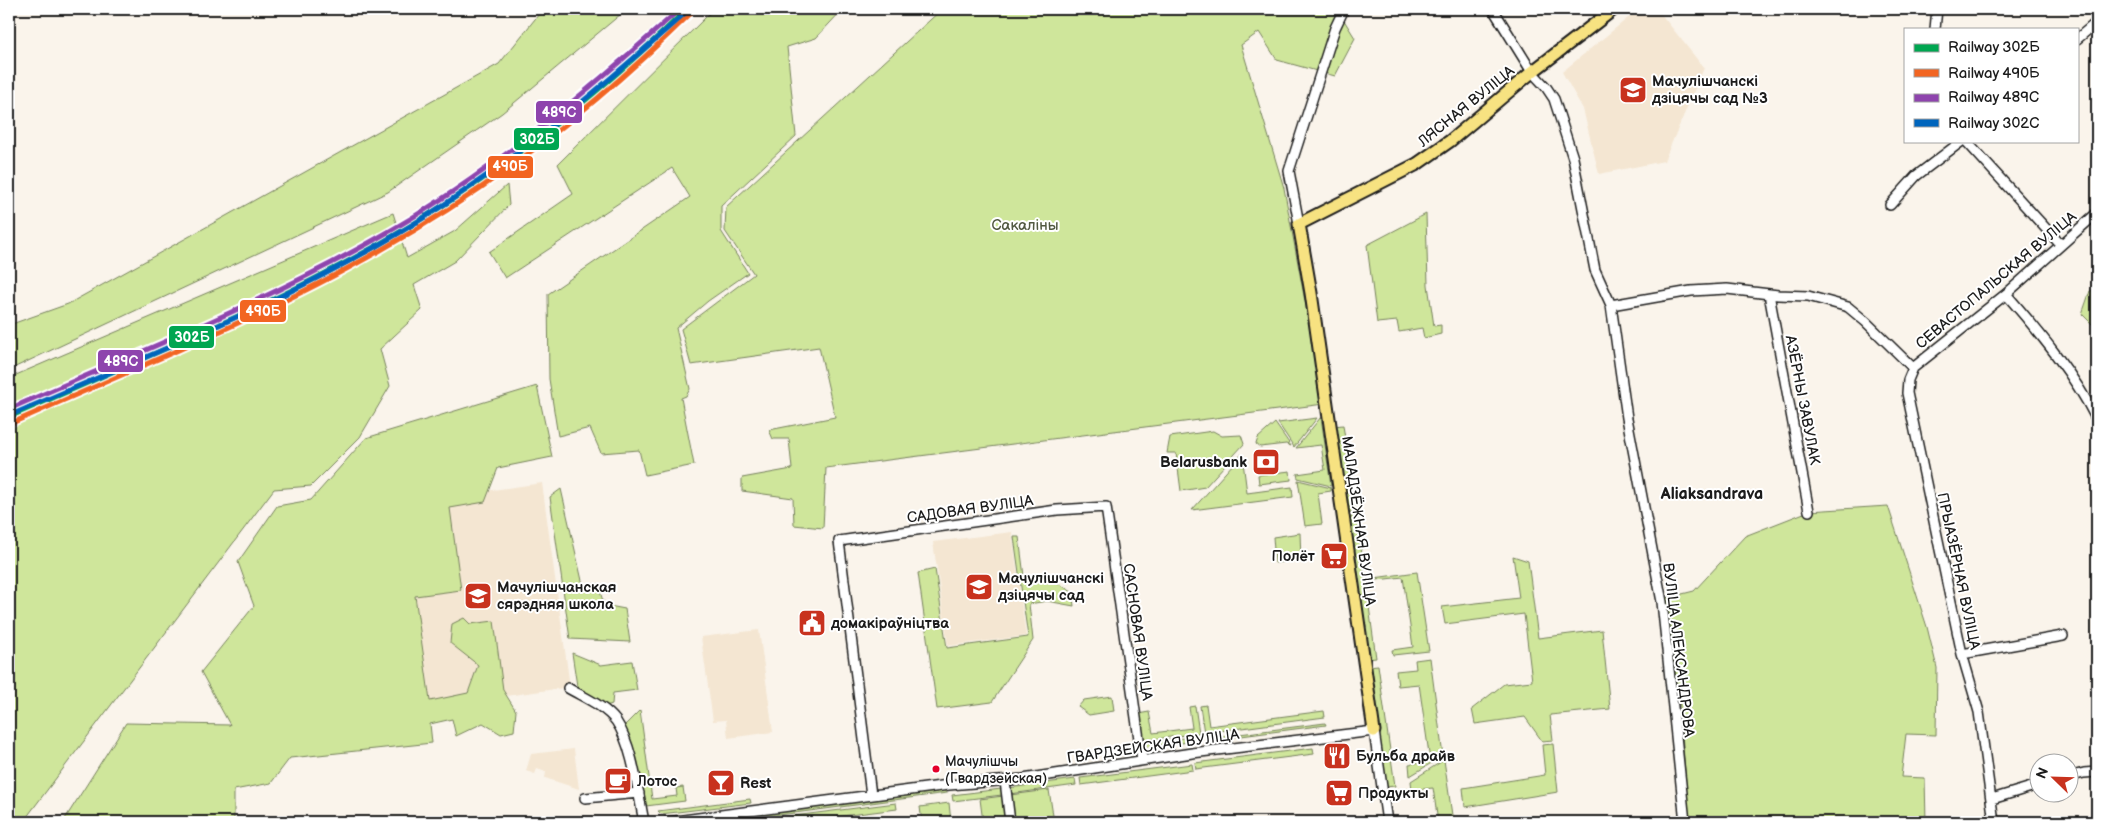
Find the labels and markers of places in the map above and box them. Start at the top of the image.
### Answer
place label: Мачулішчанскі дзіцячы сад №3 [1651,72,1768,108]
school or university icon: Мачулішчанскі дзіцячы сад №3 [1618,75,1648,105]
bank icon: Belarusbank [1251,447,1281,477]
place label: Belarusbank [1160,453,1247,472]
supermarket icon: Полёт [1319,541,1349,571]
place label: Полёт [1272,547,1316,566]
place label: Мачулішчанскі дзіцячы сад [997,569,1104,605]
school or university icon: Мачулішчанскі дзіцячы сад [964,572,994,602]
place label: Мачулішчанская сярэдняя школа [497,578,616,614]
school or university icon: Мачулішчанская сярэдняя школа [463,581,493,611]
public building icon: домакіраўніцтва [797,608,827,638]
place label: домакіраўніцтва [830,614,949,633]
restaurant icon: Бульба драйв [1322,741,1352,771]
place label: Бульба драйв [1356,747,1455,766]
place label: Мачулішчы (Гвардзейская) [945,753,1047,787]
marker: Мачулішчы (Гвардзейская) [931,764,941,774]
cafe icon: Лотос [603,766,633,796]
bar icon: Rest [706,768,736,798]
place label: Лотос [636,772,678,791]
place label: Rest [740,774,771,793]
supermarket icon: Продукты [1324,778,1354,808]
place label: Продукты [1358,784,1429,803]

